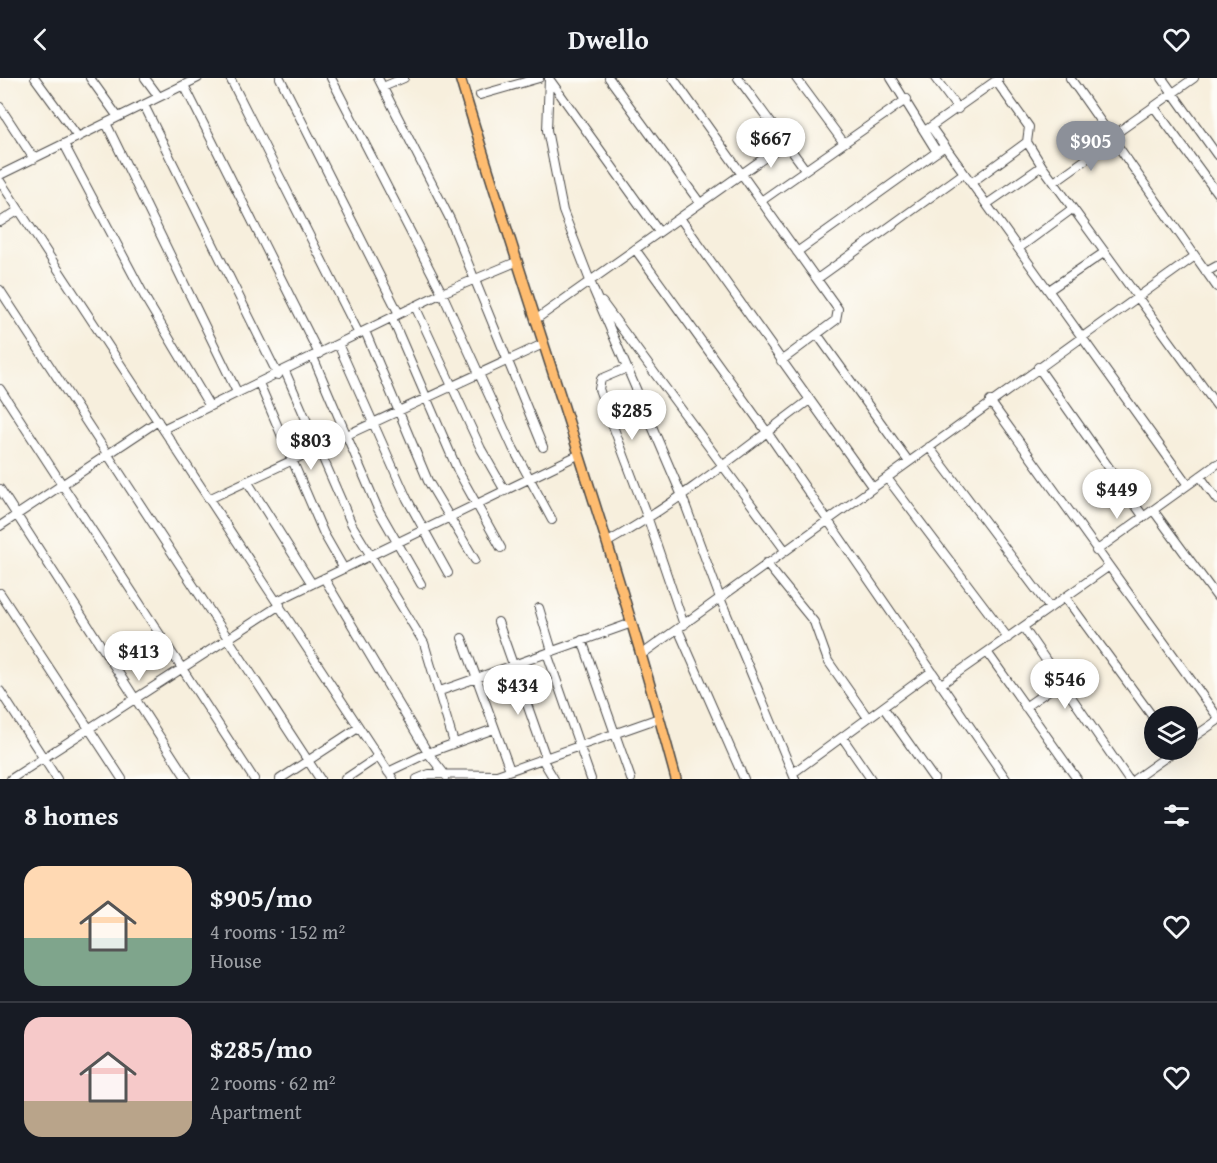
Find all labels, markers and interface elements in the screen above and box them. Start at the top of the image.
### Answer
text: Dwello [568,19,649,59]
icon: back [24,23,57,56]
icon: heart [1160,23,1193,56]
pin: $667 [735,118,807,169]
pin: $905 [1055,121,1127,172]
text: $667 [750,123,792,152]
text: $905 [1070,126,1112,155]
pin: $285 [596,390,668,441]
text: $285 [611,395,653,424]
pin: $803 [275,420,347,471]
text: $803 [290,425,332,454]
pin: $449 [1081,469,1153,520]
text: $449 [1096,474,1138,503]
pin: $413 [103,631,175,682]
text: $413 [118,636,160,665]
pin: $546 [1029,659,1101,710]
text: $546 [1044,664,1086,693]
pin: $434 [482,665,554,716]
text: $434 [497,670,539,699]
map controls [1144,706,1198,760]
button: layers [1144,706,1198,760]
text: 8 homes [24,796,119,835]
icon: filters [1160,799,1193,832]
text: $905/mo [210,878,312,917]
icon: home [72,890,144,962]
icon: heart [1160,910,1193,943]
text: 4 rooms · 152 m² [210,917,345,946]
text: House [210,946,262,975]
text: $285/mo [210,1029,312,1068]
icon: home [72,1041,144,1113]
icon: heart [1160,1061,1193,1094]
text: 2 rooms · 62 m² [210,1068,336,1097]
text: Apartment [210,1097,302,1126]

